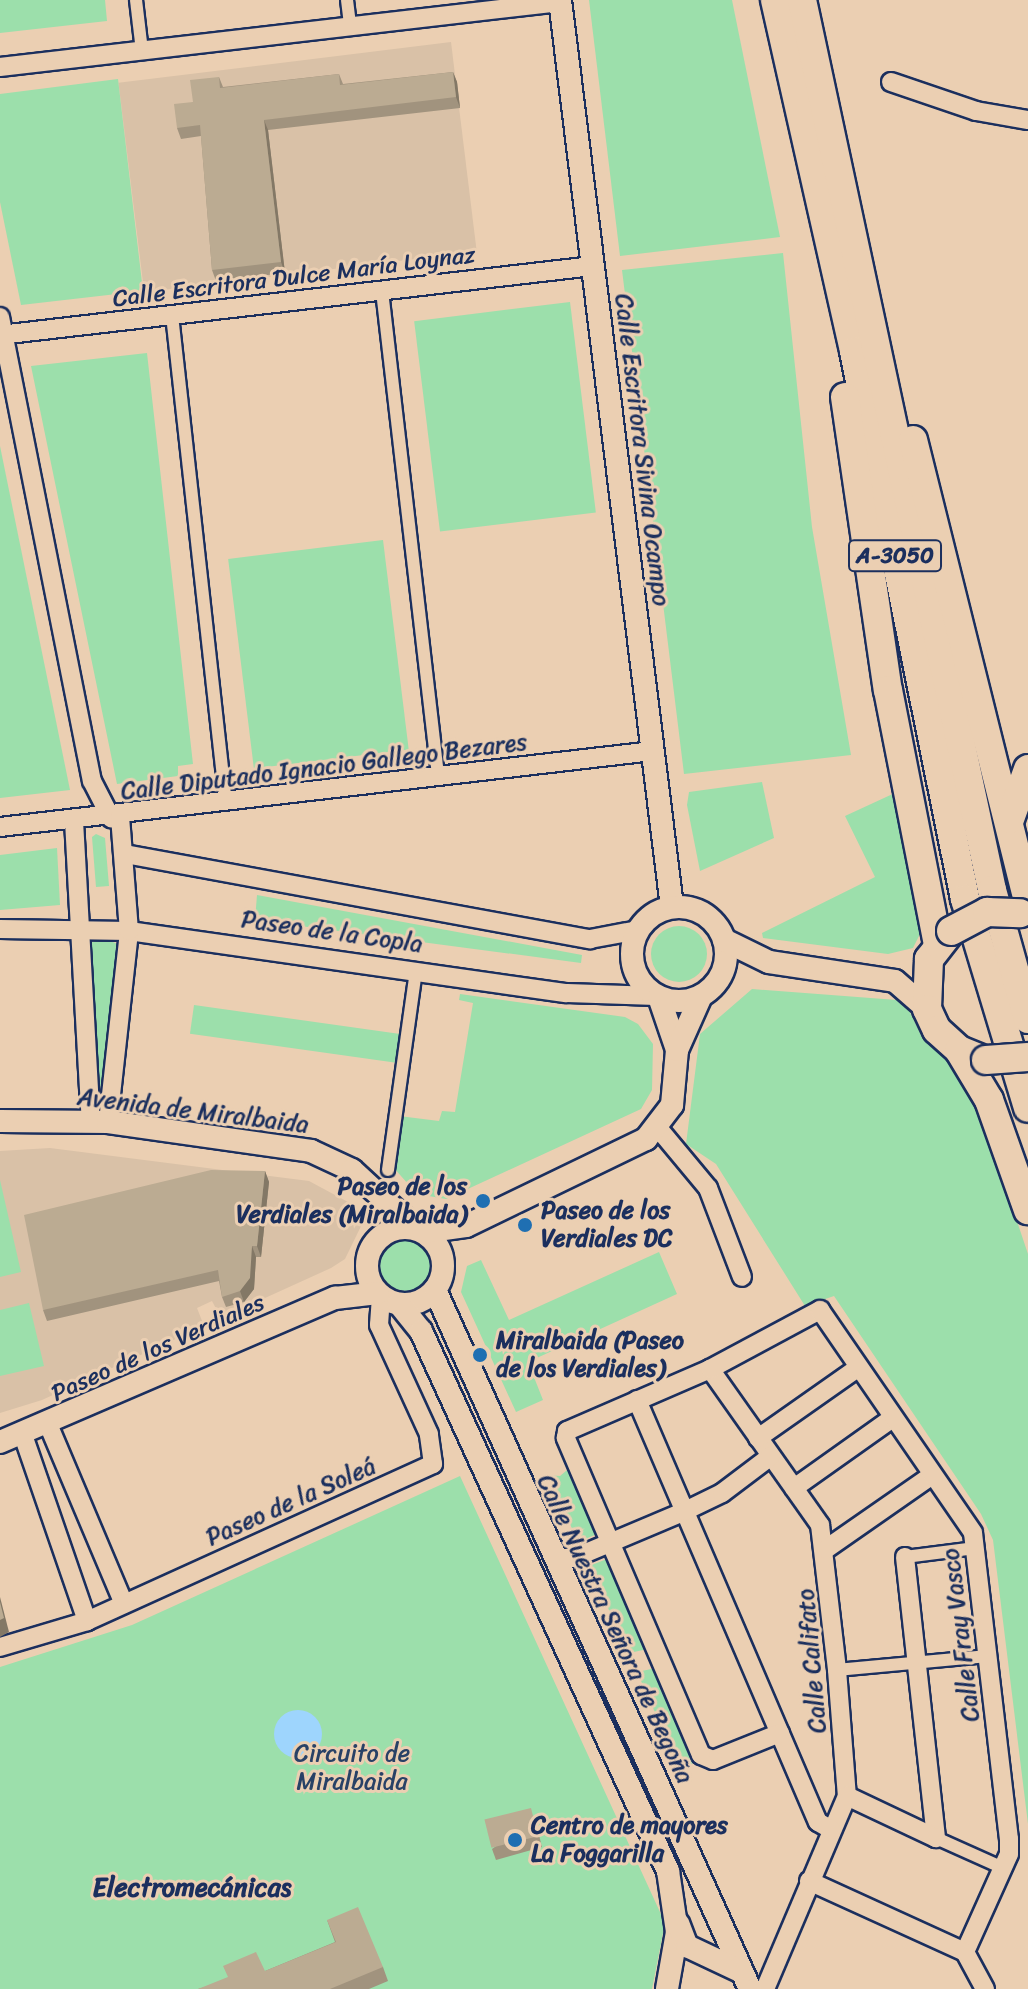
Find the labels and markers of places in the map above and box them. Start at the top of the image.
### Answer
place label: Paseo de los Verdiales (Miralbaida) [237,1173,467,1229]
marker: Paseo de los Verdiales (Miralbaida) [474,1192,492,1210]
place label: Paseo de los Verdiales DC [541,1197,673,1253]
marker: Paseo de los Verdiales DC [516,1216,534,1234]
place label: Miralbaida (Paseo de los Verdiales) [496,1327,684,1383]
marker: Miralbaida (Paseo de los Verdiales) [471,1346,489,1364]
place label: Centro de mayores La Foggarilla [531,1812,729,1868]
marker: Centro de mayores La Foggarilla [506,1831,524,1849]

